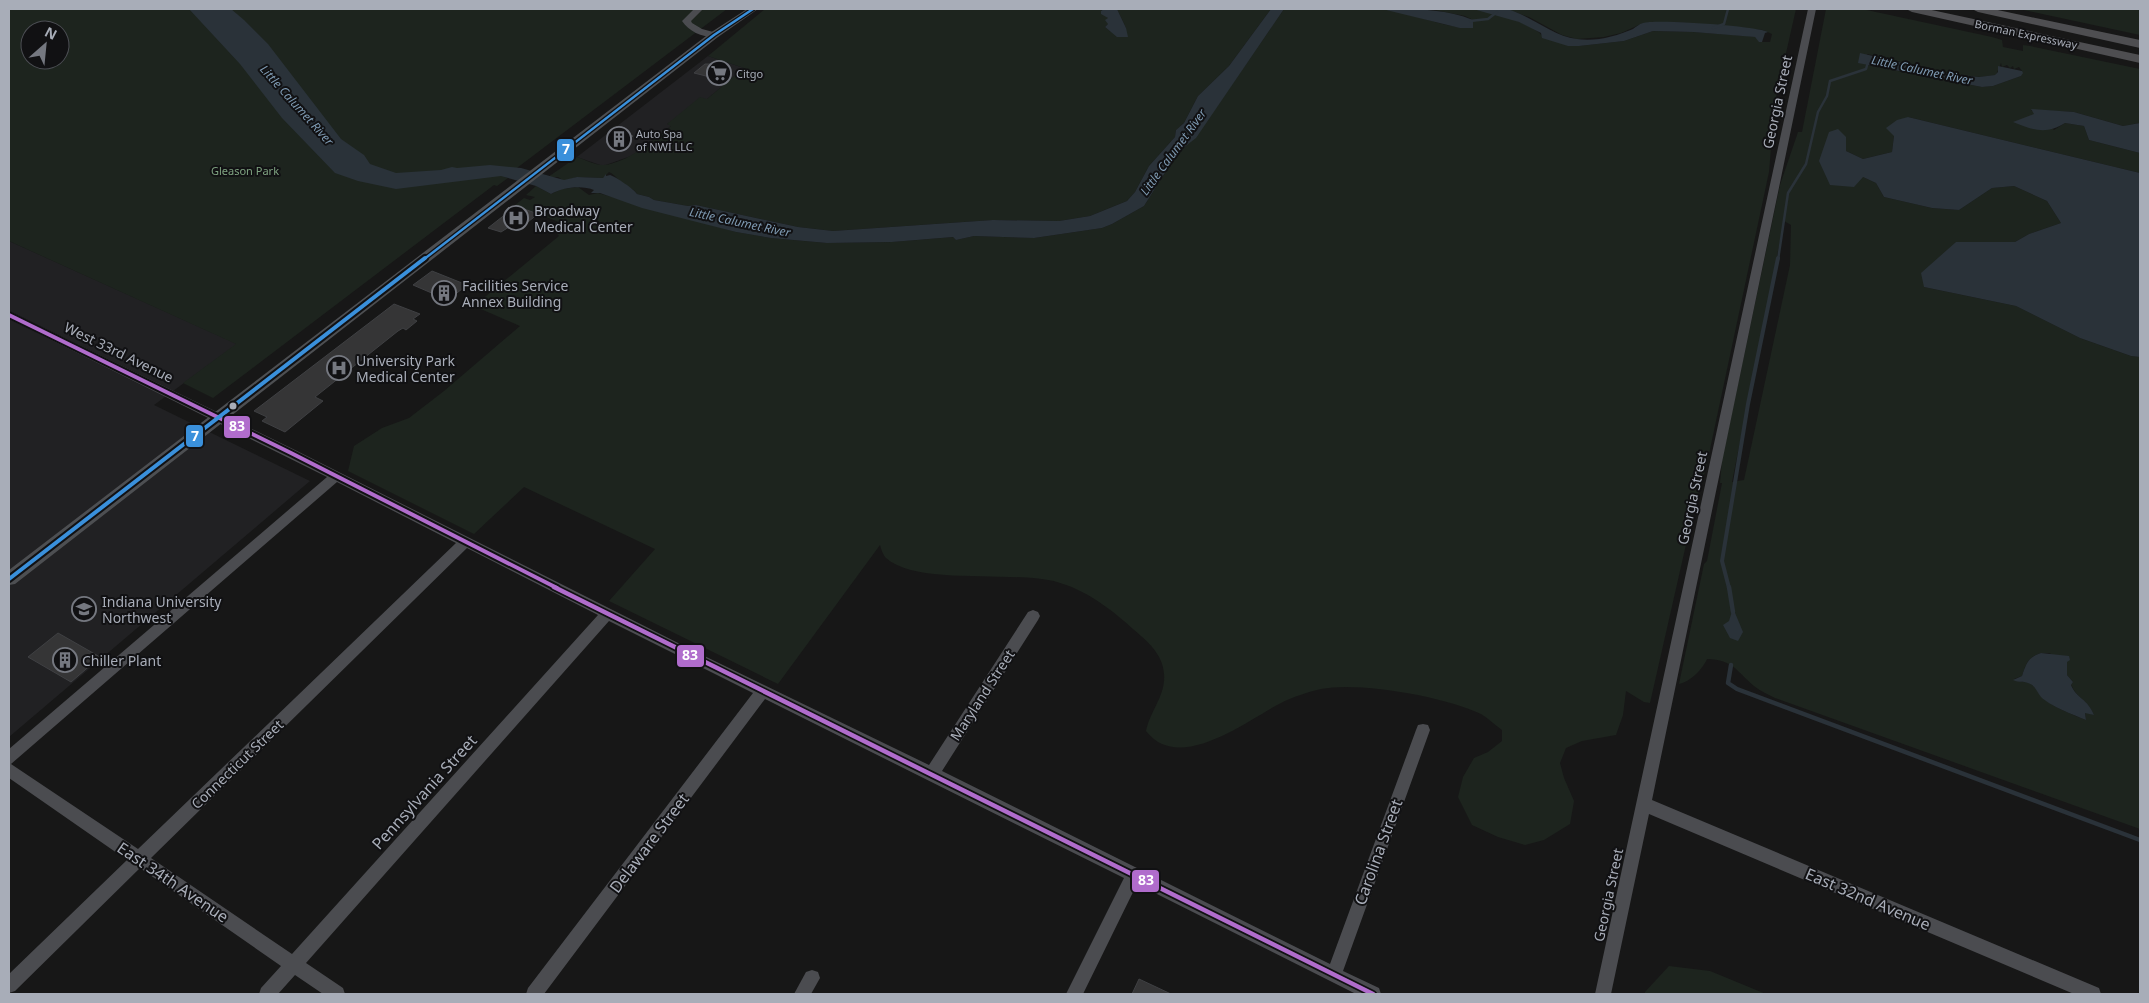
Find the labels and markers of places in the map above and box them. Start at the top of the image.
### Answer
supermarket icon: Citgo [706,60,732,86]
place label: Citgo [736,66,764,81]
building icon: Auto Spa of NWI LLC [606,126,632,152]
place label: Auto Spa of NWI LLC [636,126,693,154]
place label: Broadway Medical Center [534,201,633,236]
hospital icon: Broadway Medical Center [503,205,529,231]
place label: Facilities Service Annex Building [462,276,568,311]
building icon: Facilities Service Annex Building [431,280,457,306]
place label: University Park Medical Center [356,351,456,386]
hospital icon: University Park Medical Center [326,355,352,381]
unlabelled marker [228,401,238,411]
place label: Indiana University Northwest [102,592,222,627]
school or university icon: Indiana University Northwest [71,596,97,622]
building icon: Chiller Plant [52,647,78,673]
place label: Chiller Plant [82,651,161,670]

